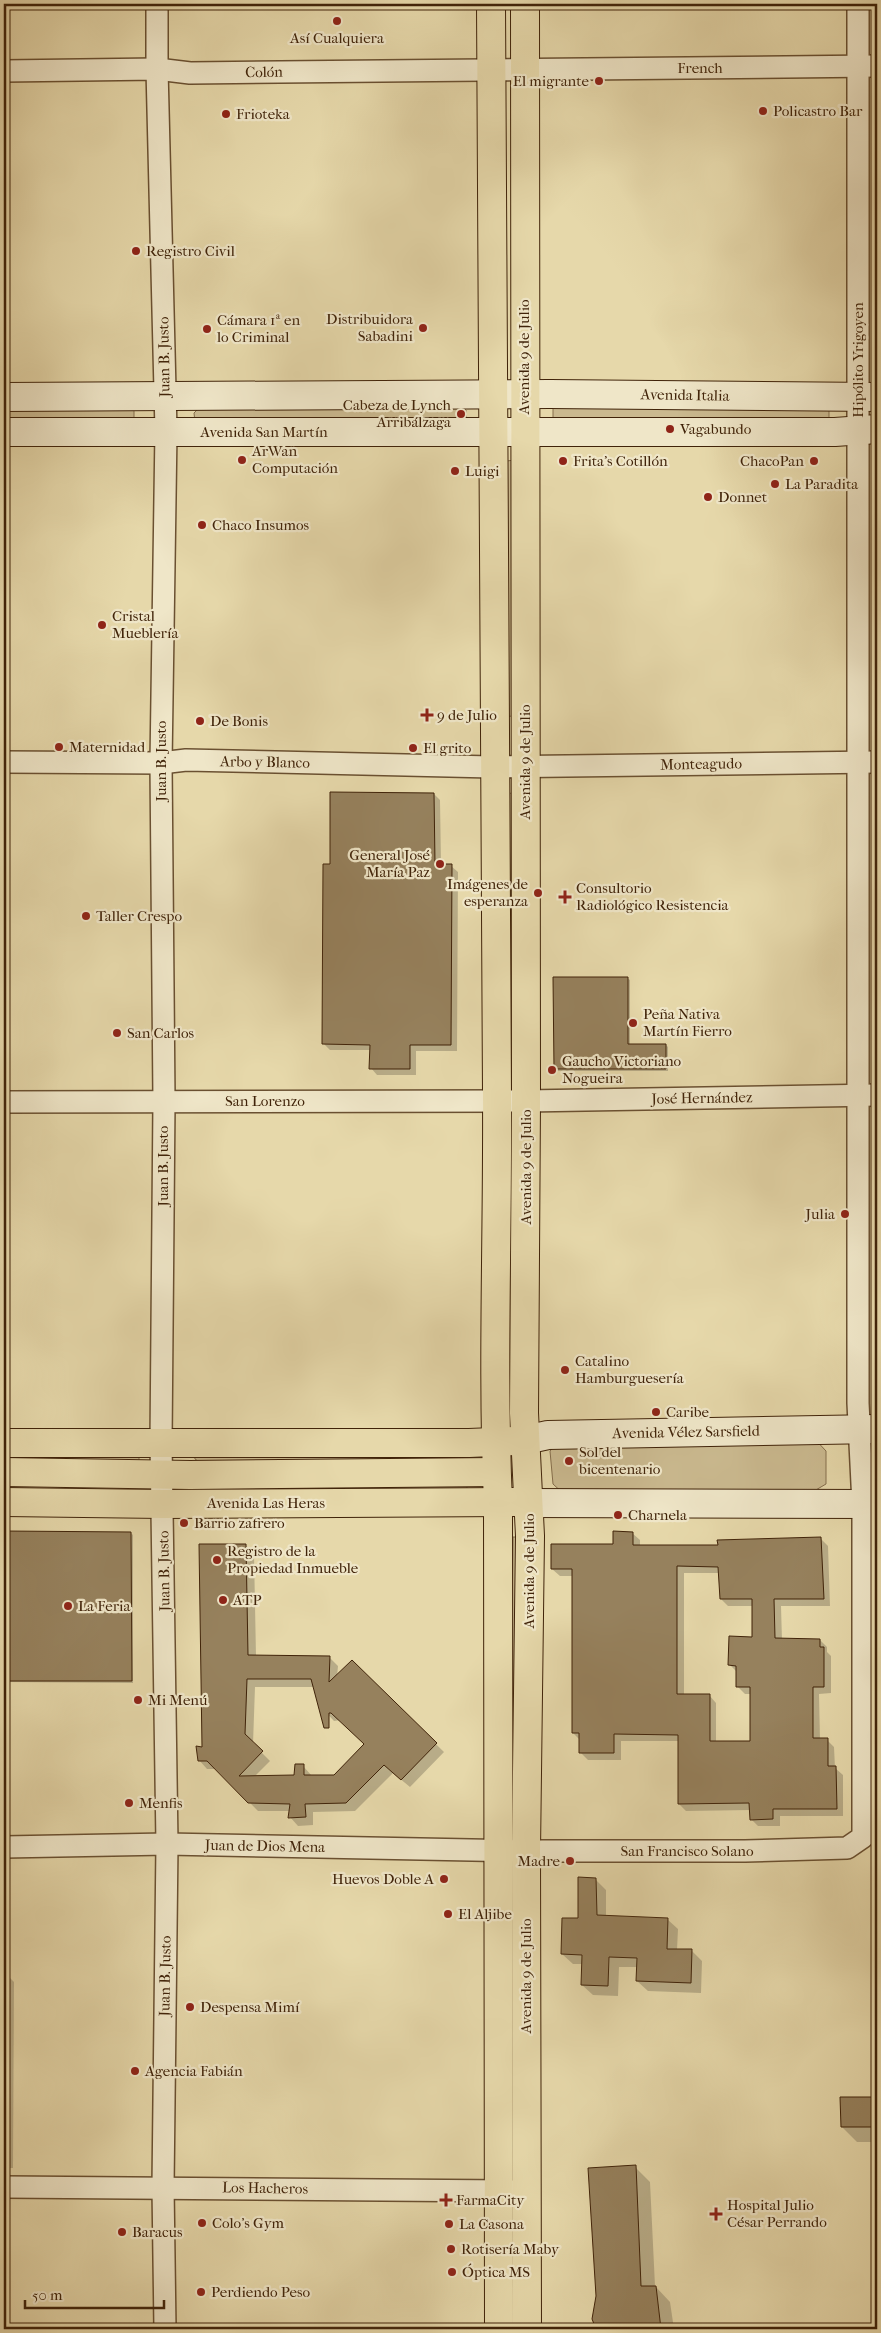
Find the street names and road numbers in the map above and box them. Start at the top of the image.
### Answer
street label: French [677,59,723,77]
street label: Colón [245,63,283,81]
street label: Avenida 9 de Julio [515,299,533,416]
street label: Hipólito Yrigoyen [849,302,867,418]
street label: Juan B. Justo [154,316,174,399]
street label: Avenida Italia [639,385,731,405]
street label: Avenida San Martín [199,423,328,441]
street label: Avenida 9 de Julio [516,704,534,821]
street label: Juan B. Justo [152,720,170,802]
street label: Arbo y Blanco [219,752,310,772]
street label: Monteagudo [660,754,742,774]
street label: José Hernández [650,1088,753,1108]
street label: San Lorenzo [225,1092,305,1110]
street label: Avenida 9 de Julio [517,1109,535,1226]
street label: Juan B. Justo [154,1125,172,1207]
street label: Avenida Vélez Sarsfield [611,1422,761,1442]
street label: Avenida Las Heras [206,1494,326,1512]
street label: Avenida 9 de Julio [520,1513,538,1630]
street label: Juan B. Justo [154,1530,174,1613]
street label: Juan de Dios Mena [204,1836,326,1856]
street label: San Francisco Solano [620,1842,754,1860]
street label: Avenida 9 de Julio [517,1918,535,2035]
street label: Juan B. Justo [155,1935,175,2018]
street label: Los Hacheros [222,2178,309,2198]

